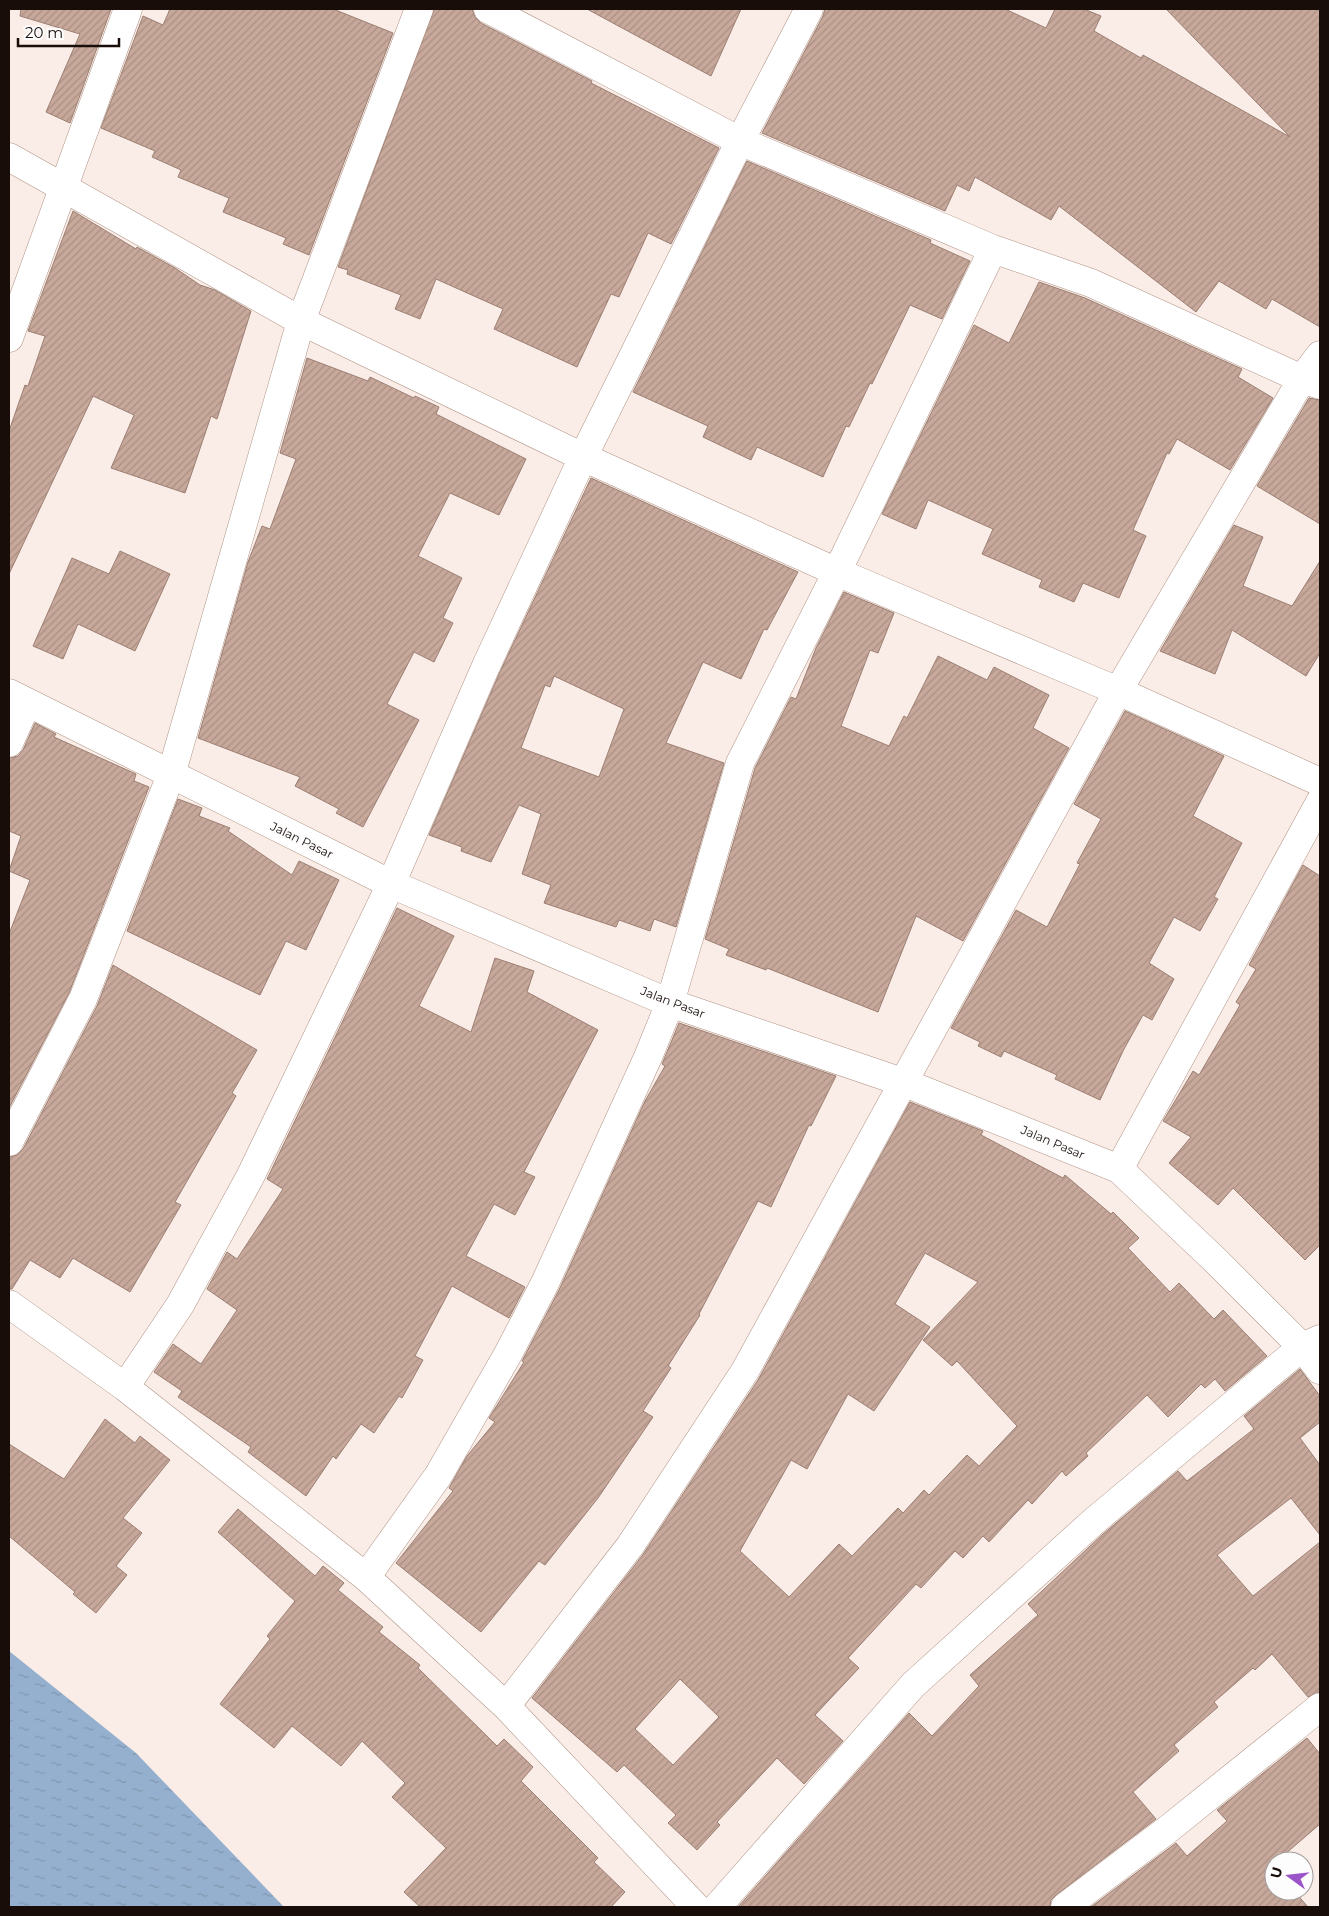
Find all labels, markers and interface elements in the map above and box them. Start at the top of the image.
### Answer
scale bar [18,15,119,47]
text: 20 m [25,23,63,42]
street label: Jalan Pasar [267,818,336,862]
street label: Jalan Pasar [638,982,708,1021]
street label: Jalan Pasar [1018,1121,1087,1162]
north arrow [1264,1851,1314,1901]
text: U [1266,1865,1287,1880]

